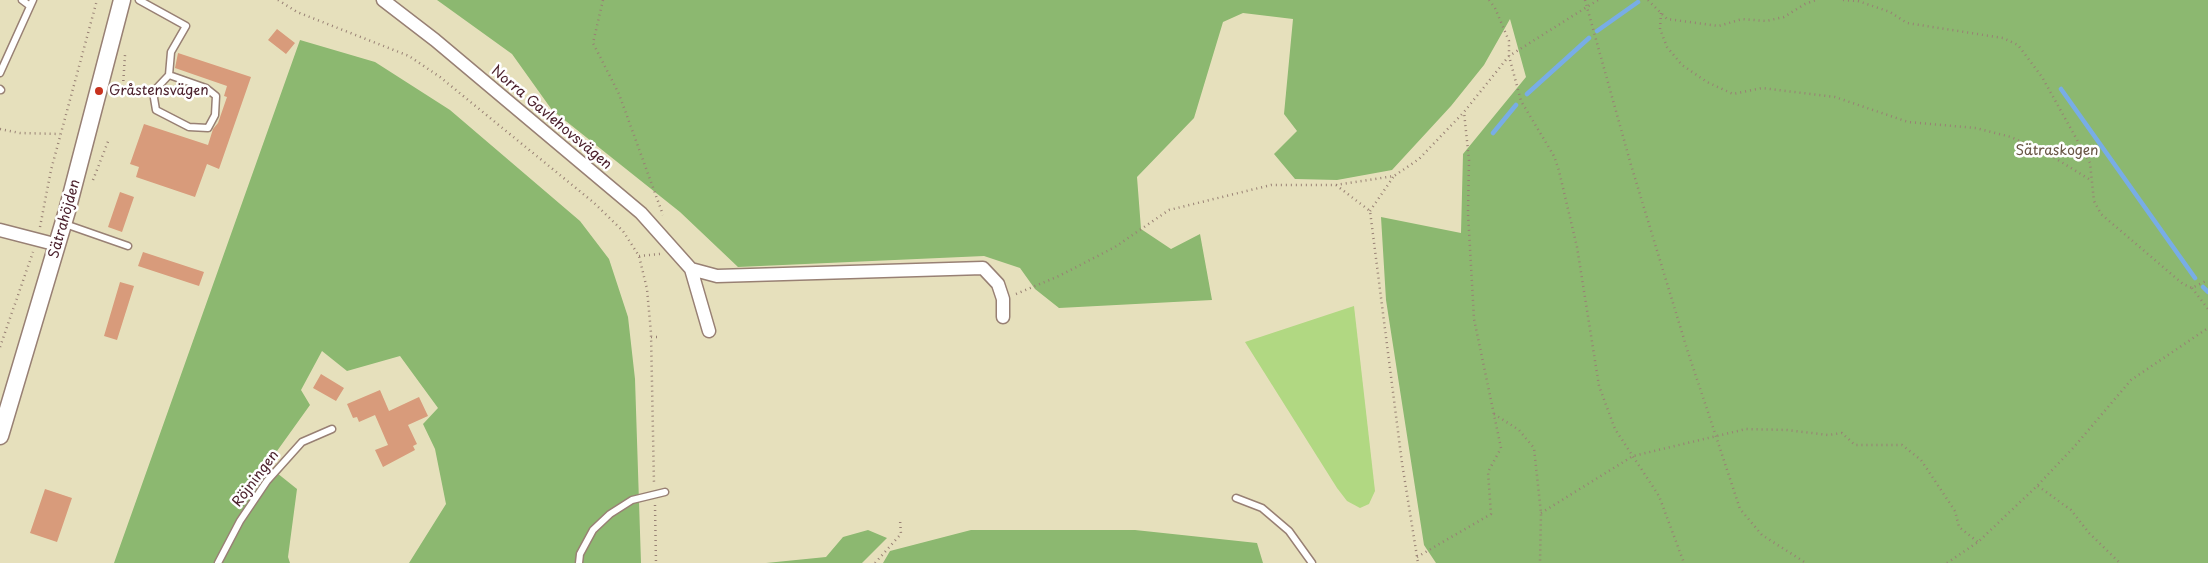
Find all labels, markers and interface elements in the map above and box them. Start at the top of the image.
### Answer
street label: Norra Gavlehovsvägen [487,63,615,173]
place label: Gråstensvägen [109,83,209,99]
marker: Gråstensvägen [93,85,105,97]
park label: Sätraskogen [2015,143,2099,159]
street label: Sätrahöjden [46,178,84,260]
street label: Röjningen [229,447,283,511]

